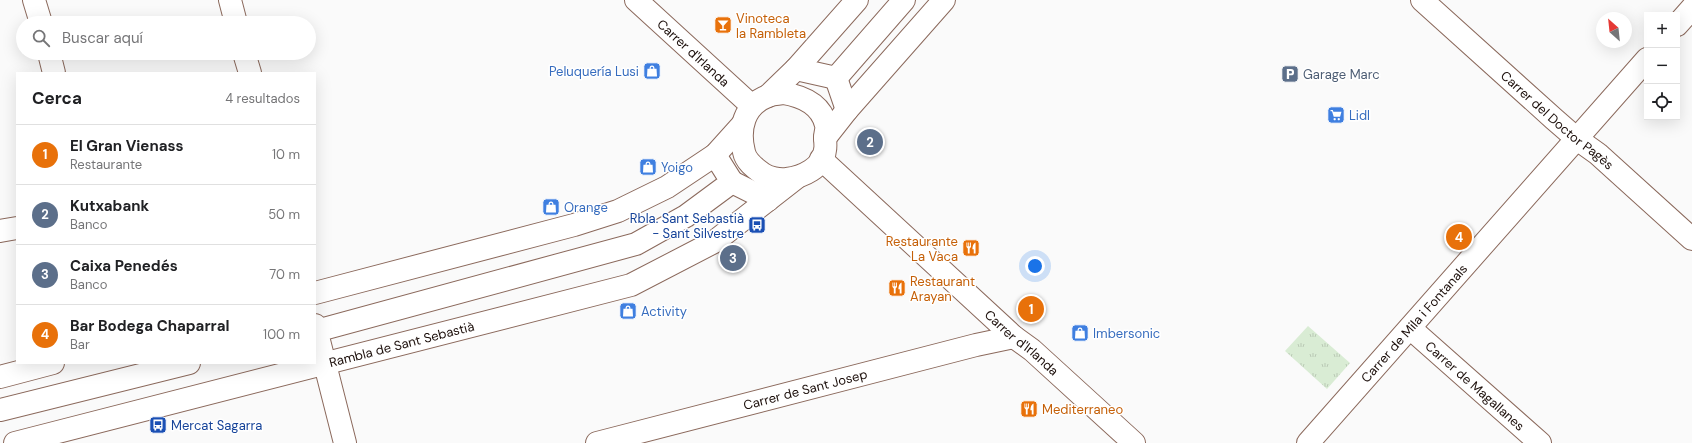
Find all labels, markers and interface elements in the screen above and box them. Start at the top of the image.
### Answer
place label: Vinoteca la Rambleta [736,10,806,42]
north arrow [1596,12,1632,48]
map controls [1644,12,1680,120]
button: + [1644,12,1680,48]
bar icon: Vinoteca la Rambleta [713,15,733,35]
search box [16,16,316,60]
street label: Carrer d'Irlanda [653,16,733,90]
icon: search [30,27,52,49]
text: Buscar aquí [62,28,143,48]
button: − [1644,48,1680,84]
shop icon: Peluquería Lusi [642,61,662,81]
place label: Peluquería Lusi [549,63,639,80]
parking icon: Garage Marc [1280,64,1300,84]
place label: Garage Marc [1303,66,1380,83]
street label: Carrer del Doctor Pagès [1497,67,1617,173]
button: locate [1644,84,1680,120]
text: Cerca [32,87,82,109]
text: 4 resultados [225,90,300,107]
supermarket icon: Lidl [1326,105,1346,125]
place label: Lidl [1349,107,1370,124]
pin: 2 [857,127,883,157]
text: El Gran Vienass [70,136,183,156]
text: 1 [43,146,47,163]
text: 10 m [272,146,300,163]
text: Restaurante [70,156,142,173]
shop icon: Yoigo [638,157,658,177]
place label: Yoigo [661,159,693,176]
text: Kutxabank [70,196,149,216]
shop icon: Orange [541,197,561,217]
place label: Orange [564,199,608,216]
text: 2 [41,206,49,223]
text: 50 m [268,206,300,223]
place label: Rbla. Sant Sebastià - Sant Silvestre [630,210,744,242]
bus stop icon: Rbla. Sant Sebastià - Sant Silvestre [747,215,767,235]
text: Banco [70,216,108,233]
pin: 4 [1446,222,1472,252]
place label: Restaurante La Vaca [886,233,958,265]
restaurant icon: Restaurante La Vaca [961,238,981,258]
pin: 3 [720,243,746,273]
text: Caixa Penedés [70,256,178,276]
your location [1025,256,1045,276]
street label: Carrer de Mila i Fontanals [1357,261,1471,386]
text: 3 [41,266,49,283]
text: 70 m [269,266,300,283]
place label: Restaurant Arayan [910,273,975,305]
text: Banco [70,276,108,293]
restaurant icon: Restaurant Arayan [887,278,907,298]
pin: 1 [1018,294,1044,324]
shop icon: Activity [618,301,638,321]
place label: Activity [641,303,687,320]
street label: Carrer d'Irlanda [981,306,1062,379]
text: Bar Bodega Chaparral [70,316,229,336]
street label: Rambla de Sant Sebastià [327,318,476,371]
shop icon: Imbersonic [1070,323,1090,343]
place label: Imbersonic [1093,325,1160,342]
text: 4 [41,326,49,343]
text: 100 m [263,326,300,343]
text: Bar [70,336,90,353]
street label: Carrer de Magallanes [1422,338,1528,434]
street label: Carrer de Sant Josep [741,365,869,414]
restaurant icon: Mediterraneo [1019,399,1039,419]
place label: Mediterraneo [1042,401,1123,418]
bus stop icon: Mercat Sagarra [148,415,168,435]
place label: Mercat Sagarra [171,417,262,434]

